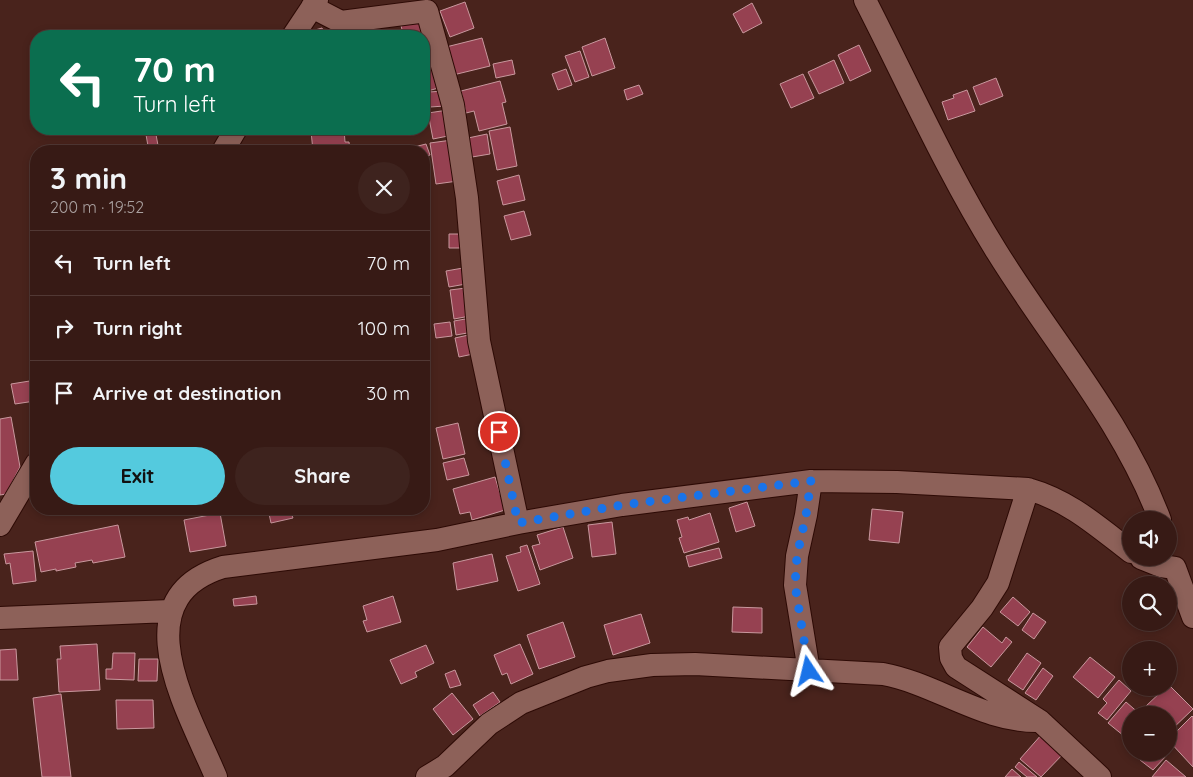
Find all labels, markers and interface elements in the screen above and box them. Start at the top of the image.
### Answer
text: 70 m [133,47,216,91]
icon: left [50,50,115,115]
text: Turn left [133,90,216,118]
text: 3 min [50,159,127,197]
button: close [358,162,410,214]
text: 200 m · 19:52 [50,197,144,217]
icon: left [50,249,78,277]
text: Turn left [93,251,171,275]
text: 70 m [366,251,410,275]
icon: right [50,314,78,342]
text: Turn right [93,316,182,340]
text: 100 m [358,316,410,340]
icon: arrive [50,379,78,407]
text: Arrive at destination [93,381,282,405]
text: 30 m [366,381,410,405]
pin [478,411,520,453]
icon: arrive [485,418,513,446]
button: Exit [50,447,225,505]
button: Share [235,447,410,505]
map controls [1122,511,1177,761]
button: sound [1122,511,1177,566]
button: search [1122,576,1177,631]
button: + [1122,641,1177,696]
position arrow [782,644,834,696]
button: − [1122,706,1177,761]

